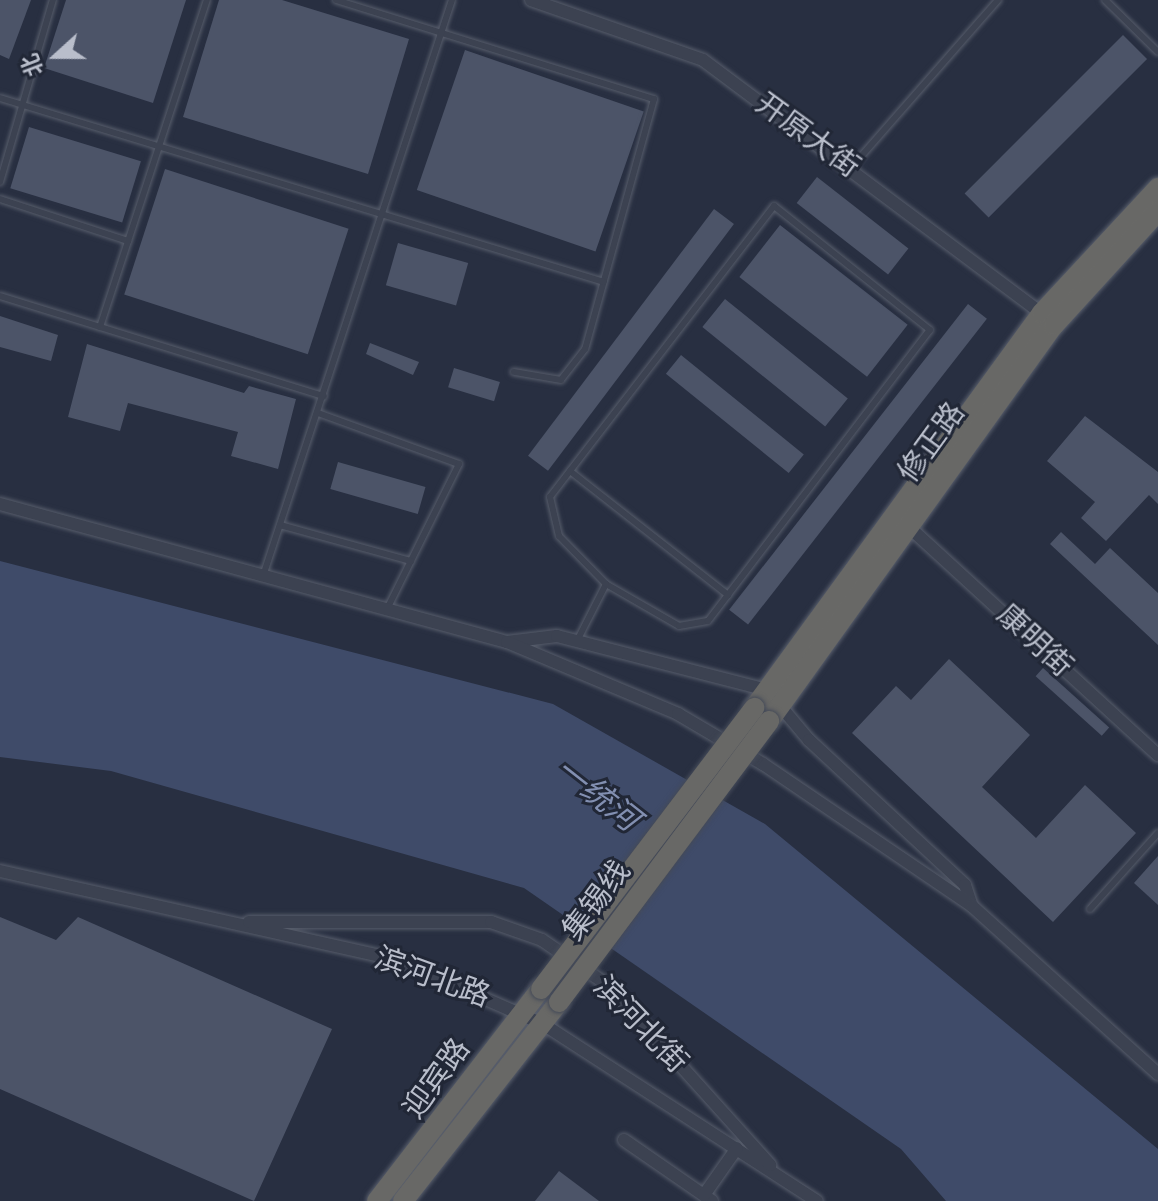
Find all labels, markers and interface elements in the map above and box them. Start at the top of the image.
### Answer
north arrow [16,16,96,96]
text: 北 [17,50,50,80]
street label: 开原大街 [748,86,866,186]
street label: 修正路 [891,396,973,490]
street label: 康明街 [989,597,1079,685]
water label: 一统河 [546,751,646,841]
street label: 集锡线 [556,854,638,948]
street label: 滨河北路 [369,941,495,1015]
street label: 滨河北街 [585,969,695,1081]
street label: 迎宾路 [396,1032,478,1126]

